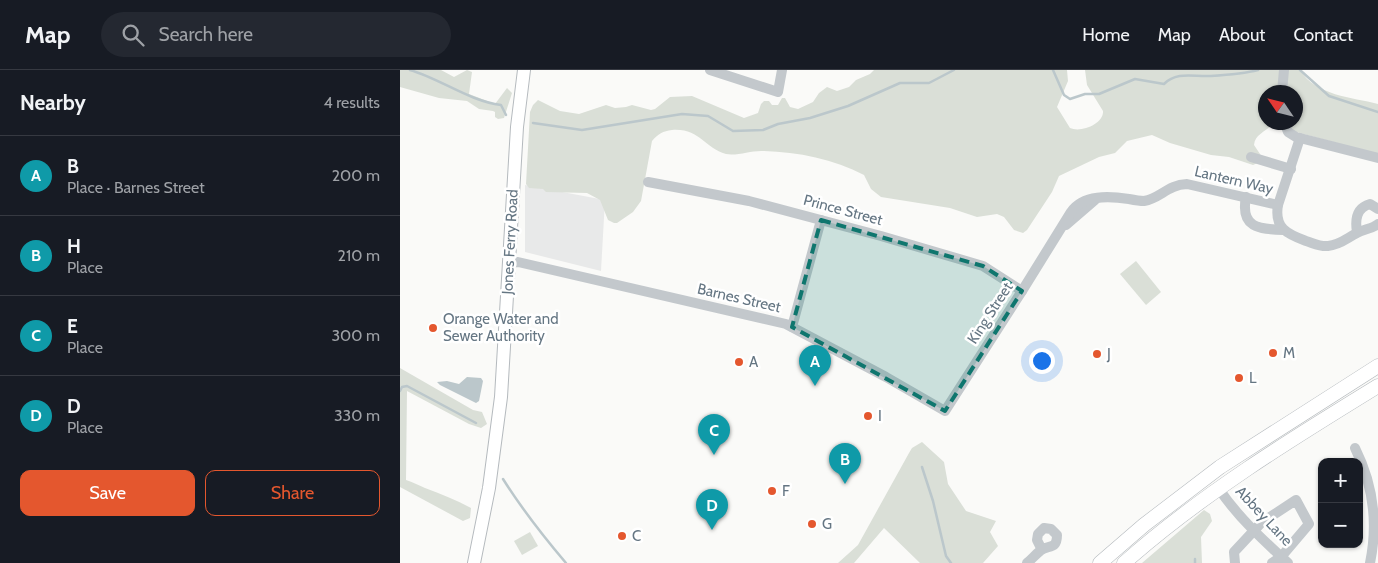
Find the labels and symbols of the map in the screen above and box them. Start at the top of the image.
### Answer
north arrow [1258,85,1303,130]
street label: Lantern Way [1193,162,1276,198]
street label: Jones Ferry Road [498,189,522,296]
street label: Prince Street [802,191,884,229]
street label: King Street [963,279,1017,347]
street label: Barnes Street [696,280,782,316]
place label: Orange Water and Sewer Authority [443,310,559,345]
marker: Orange Water and Sewer Authority [427,322,439,334]
place label: M [1283,344,1295,362]
pin: A [799,345,831,386]
place label: J [1106,345,1111,363]
marker: M [1267,347,1279,359]
your location [1029,348,1055,374]
marker: J [1091,348,1103,360]
place label: A [749,353,759,371]
marker: A [733,356,745,368]
place label: L [1249,369,1257,387]
marker: L [1233,372,1245,384]
place label: I [878,407,882,425]
marker: I [862,410,874,422]
pin: C [698,414,730,455]
pin: B [829,443,861,484]
place label: F [782,482,790,500]
street label: Abbey Lane [1232,482,1296,550]
marker: F [766,485,778,497]
pin: D [696,489,728,530]
place label: G [822,515,832,533]
marker: G [806,518,818,530]
place label: C [632,527,641,545]
marker: C [616,530,628,542]

